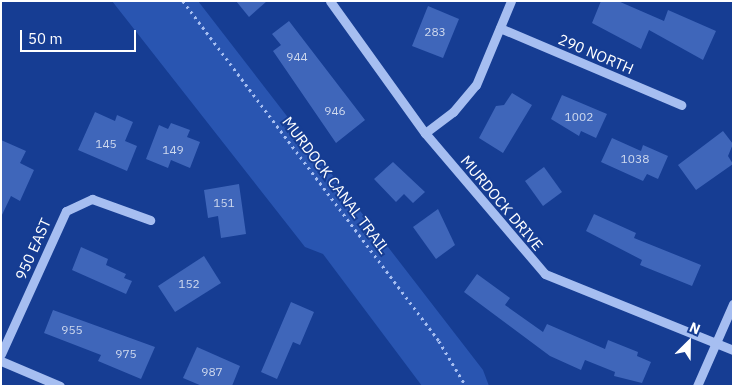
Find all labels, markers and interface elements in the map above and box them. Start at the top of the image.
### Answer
scale bar [22,20,139,52]
house number: 283 [424,25,446,39]
text: 50 m [28,29,63,48]
street label: 290 NORTH [556,30,636,78]
house number: 944 [286,50,308,64]
house number: 946 [324,104,346,118]
house number: 1002 [565,110,593,124]
street label: MURDOCK CANAL TRAIL [279,113,393,257]
house number: 145 [95,137,117,151]
house number: 149 [162,143,184,157]
street label: MURDOCK DRIVE [457,152,547,254]
house number: 1038 [621,152,649,166]
house number: 151 [213,196,235,210]
street label: 950 EAST [11,215,55,283]
house number: 152 [178,277,200,291]
north arrow [664,317,714,367]
text: N [687,318,703,338]
house number: 955 [61,323,83,337]
house number: 975 [115,347,137,361]
house number: 987 [201,365,223,379]

